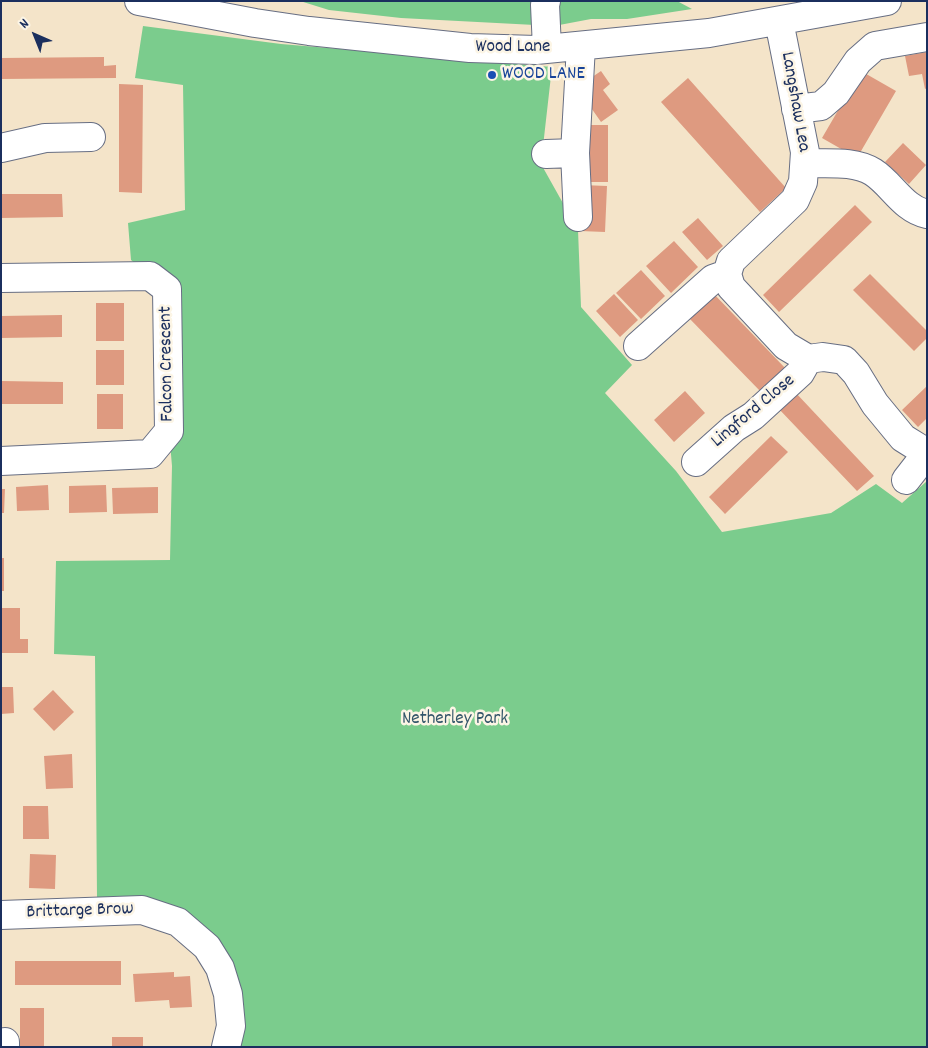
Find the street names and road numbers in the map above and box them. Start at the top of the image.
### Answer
street label: Wood Lane [476,37,550,59]
street label: Langshaw Lea [774,50,814,154]
street label: Falcon Crescent [156,306,180,422]
street label: Lingford Close [707,370,801,454]
street label: Brittarge Brow [26,899,134,925]

